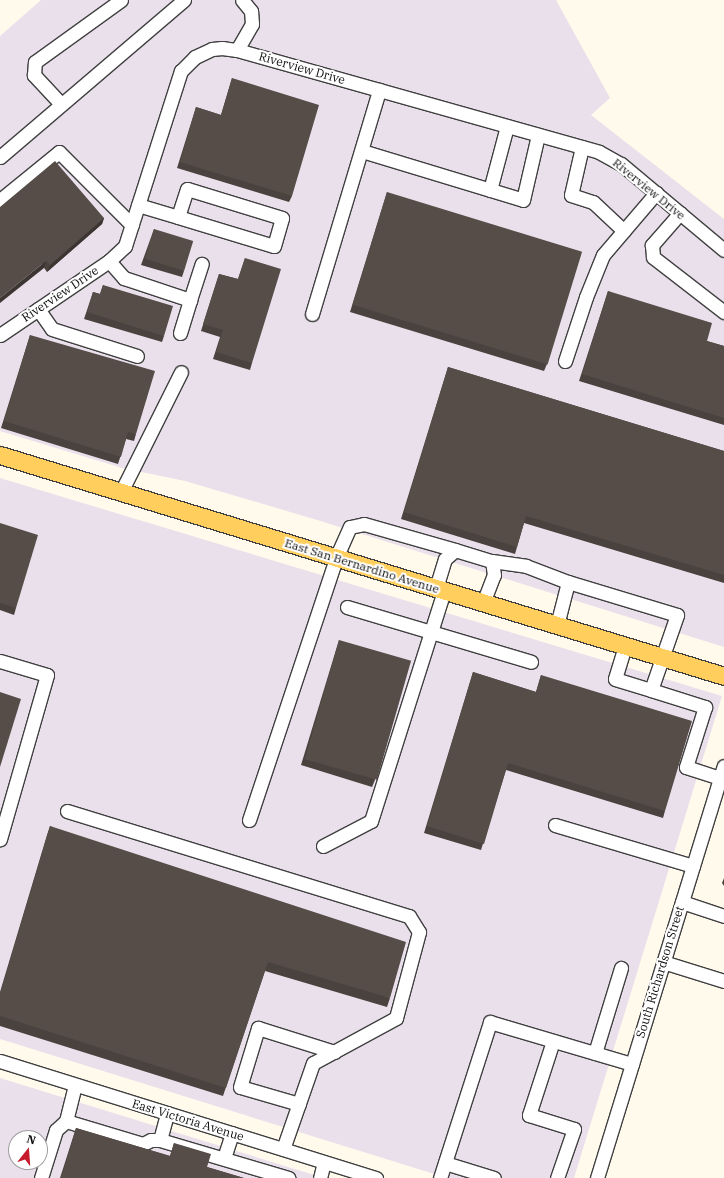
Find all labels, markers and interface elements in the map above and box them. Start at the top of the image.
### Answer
street label: Riverview Drive [257,49,347,87]
street label: Riverview Drive [610,155,688,223]
street label: Riverview Drive [19,263,101,325]
street label: East San Bernardino Avenue [283,536,441,596]
street label: South Richardson Street [633,904,687,1040]
street label: East Victoria Avenue [130,1096,246,1144]
north arrow [8,1130,48,1170]
text: N [25,1132,37,1147]

